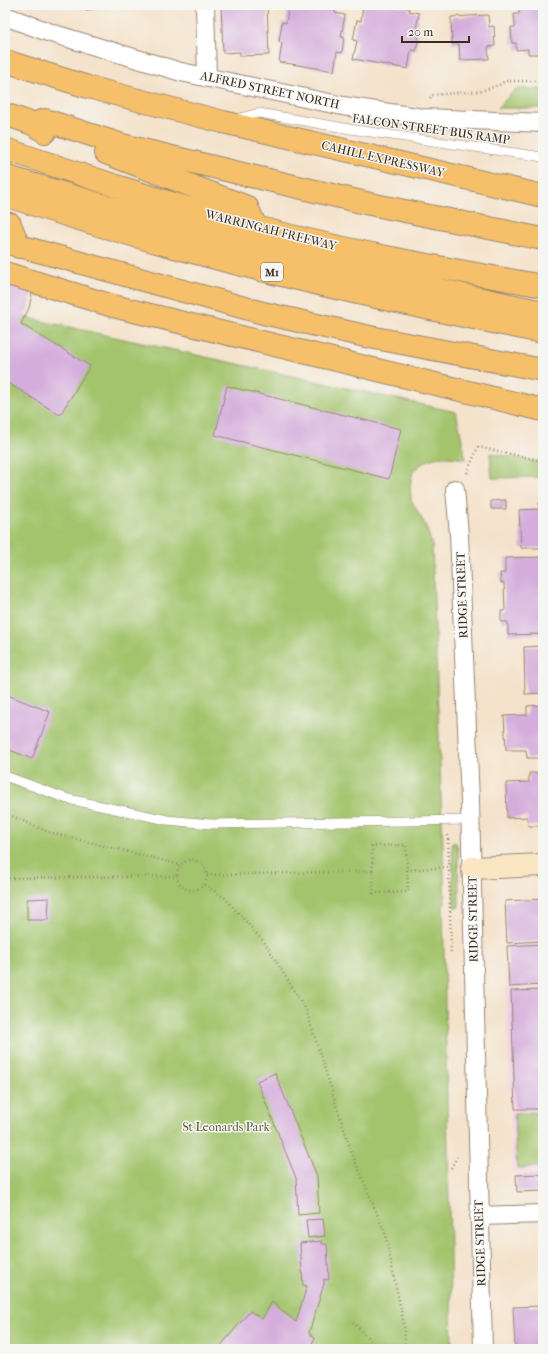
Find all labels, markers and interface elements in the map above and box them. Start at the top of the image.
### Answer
scale bar [402,18,469,44]
text: 20 m [408,25,433,39]
street label: ALFRED STREET NORTH [198,68,341,112]
street label: FALCON STREET BUS RAMP [351,111,511,147]
street label: CAHILL EXPRESSWAY [320,138,447,180]
street label: WARRINGAH FREEWAY [203,207,339,253]
road number: M1 [261,263,283,281]
street label: RIDGE STREET [453,551,471,639]
street label: RIDGE STREET [465,875,481,962]
park label: St Leonards Park [182,1120,270,1134]
street label: RIDGE STREET [471,1199,489,1287]

